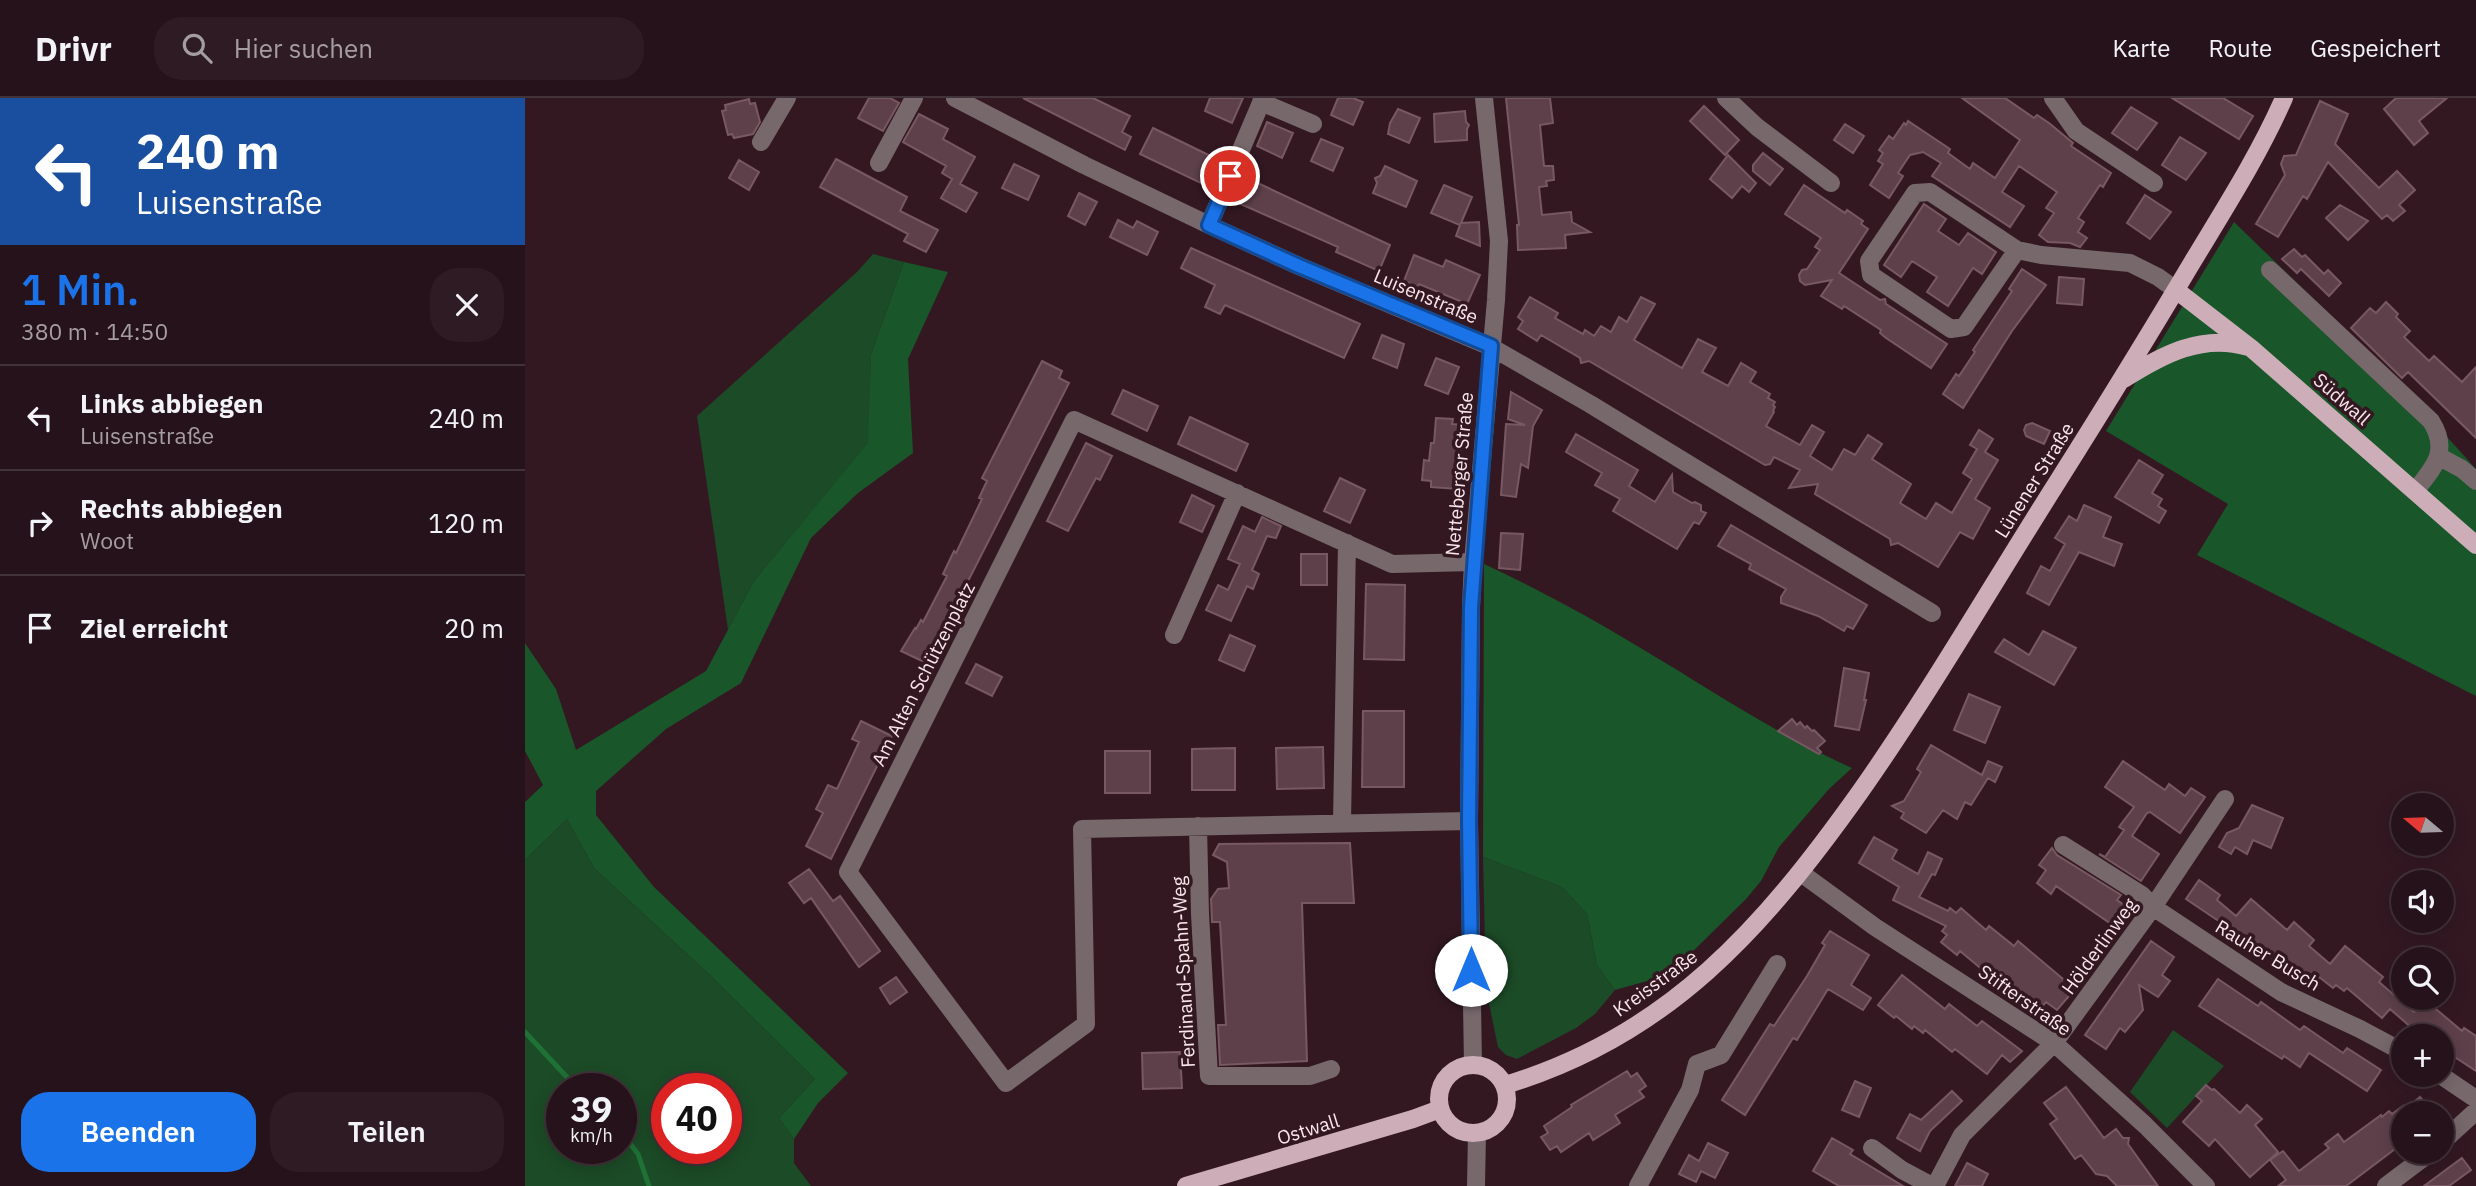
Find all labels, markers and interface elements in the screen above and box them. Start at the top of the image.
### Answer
search box [154,17,644,80]
text: Drivr [35,27,112,70]
icon: search [178,29,216,67]
text: Hier suchen [234,31,373,65]
text: Karte [2112,32,2171,64]
text: Route [2209,32,2272,64]
text: Gespeichert [2310,32,2441,64]
text: 240 m [136,119,280,182]
icon: left [21,126,112,217]
pin [1200,146,1260,206]
icon: arrive [1211,157,1249,195]
text: Luisenstraße [136,181,323,223]
text: 1 Min. [21,262,139,317]
street label: Luisenstraße [1370,263,1482,329]
button: close [430,268,504,342]
text: 380 m · 14:50 [21,316,168,346]
street label: Südwall [2309,368,2375,430]
text: Links abbiegen [80,386,263,420]
street label: Netteberger Straße [1440,391,1478,557]
icon: left [21,399,59,437]
text: 240 m [428,401,504,435]
street label: Lünener Straße [1989,418,2079,542]
text: Luisenstraße [80,420,214,450]
text: Rechts abbiegen [80,491,283,525]
icon: right [21,504,59,542]
text: 120 m [428,506,504,540]
text: Woot [80,525,134,555]
street label: Am Alten Schützenplatz [866,578,980,770]
icon: arrive [21,609,59,647]
text: Ziel erreicht [80,611,228,645]
text: 20 m [444,611,504,645]
north arrow [2391,793,2453,856]
map controls [2391,793,2454,1164]
button: sound [2391,870,2454,933]
street label: Ferdinand-Spahn-Weg [1166,876,1200,1068]
street label: Hölderlinweg [2056,893,2142,999]
street label: Rauher Busch [2211,914,2325,996]
position arrow [1434,933,1508,1007]
street label: Kreisstraße [1608,944,1702,1022]
button: search [2391,947,2454,1010]
street label: Stifterstraße [1974,959,2076,1041]
button: + [2391,1024,2454,1087]
speed limit sign: 40 [651,1073,742,1164]
text: 39 [570,1086,613,1132]
button: Beenden [21,1092,256,1172]
button: Teilen [270,1092,504,1172]
button: − [2391,1101,2454,1164]
street label: Ostwall [1274,1108,1342,1150]
text: km/h [570,1124,613,1147]

